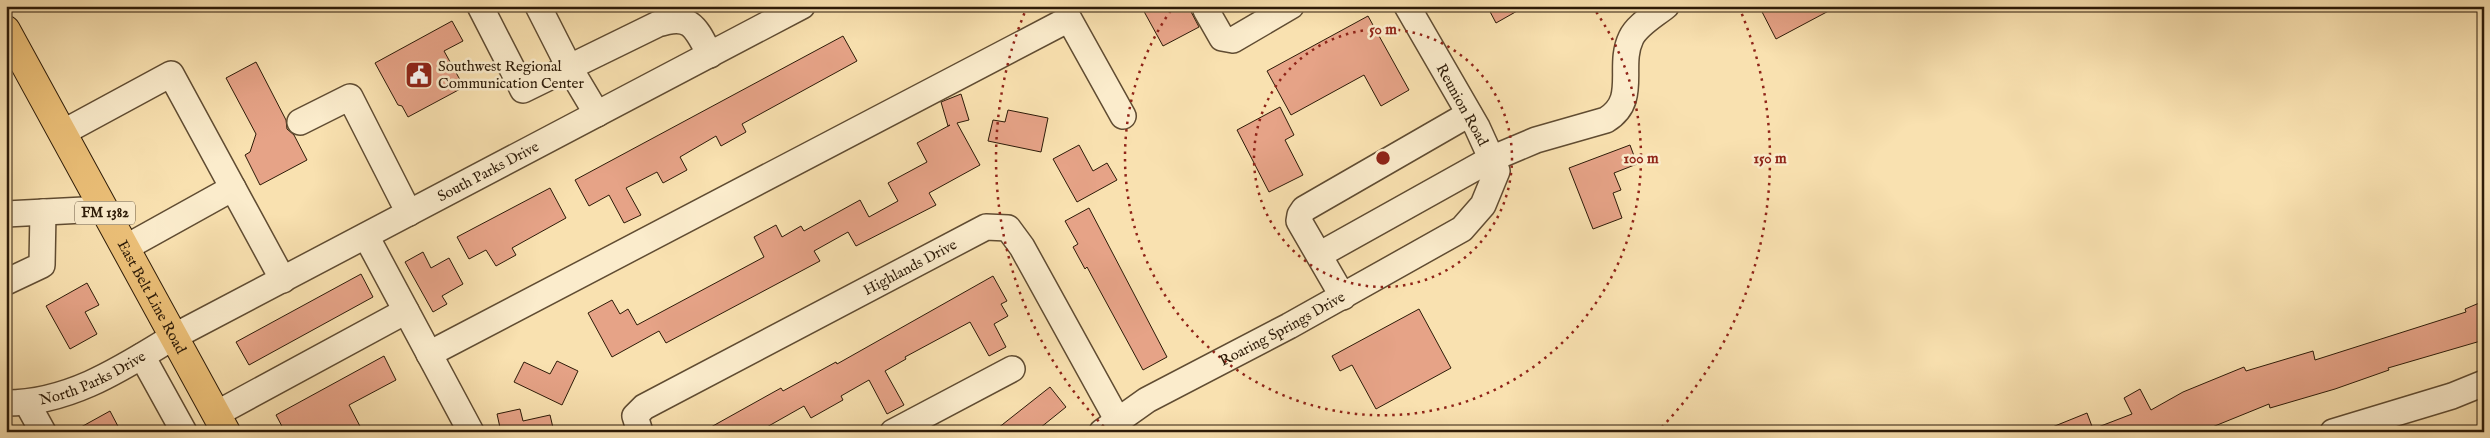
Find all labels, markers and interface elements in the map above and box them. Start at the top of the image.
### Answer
text: 50 m [1369,20,1397,39]
place label: Southwest Regional Communication Center [438,57,584,93]
public building icon: Southwest Regional Communication Center [404,60,434,90]
street label: Reunion Road [1432,61,1493,150]
street label: South Parks Drive [434,137,542,206]
centre of rings [1374,149,1392,167]
text: 100 m [1623,149,1659,168]
text: 150 m [1753,149,1787,168]
road number: FM 1382 [75,202,135,224]
street label: Highlands Drive [860,235,960,299]
street label: East Belt Line Road [113,237,191,358]
street label: Roaring Springs Drive [1216,287,1348,370]
street label: North Parks Drive [37,346,149,409]

